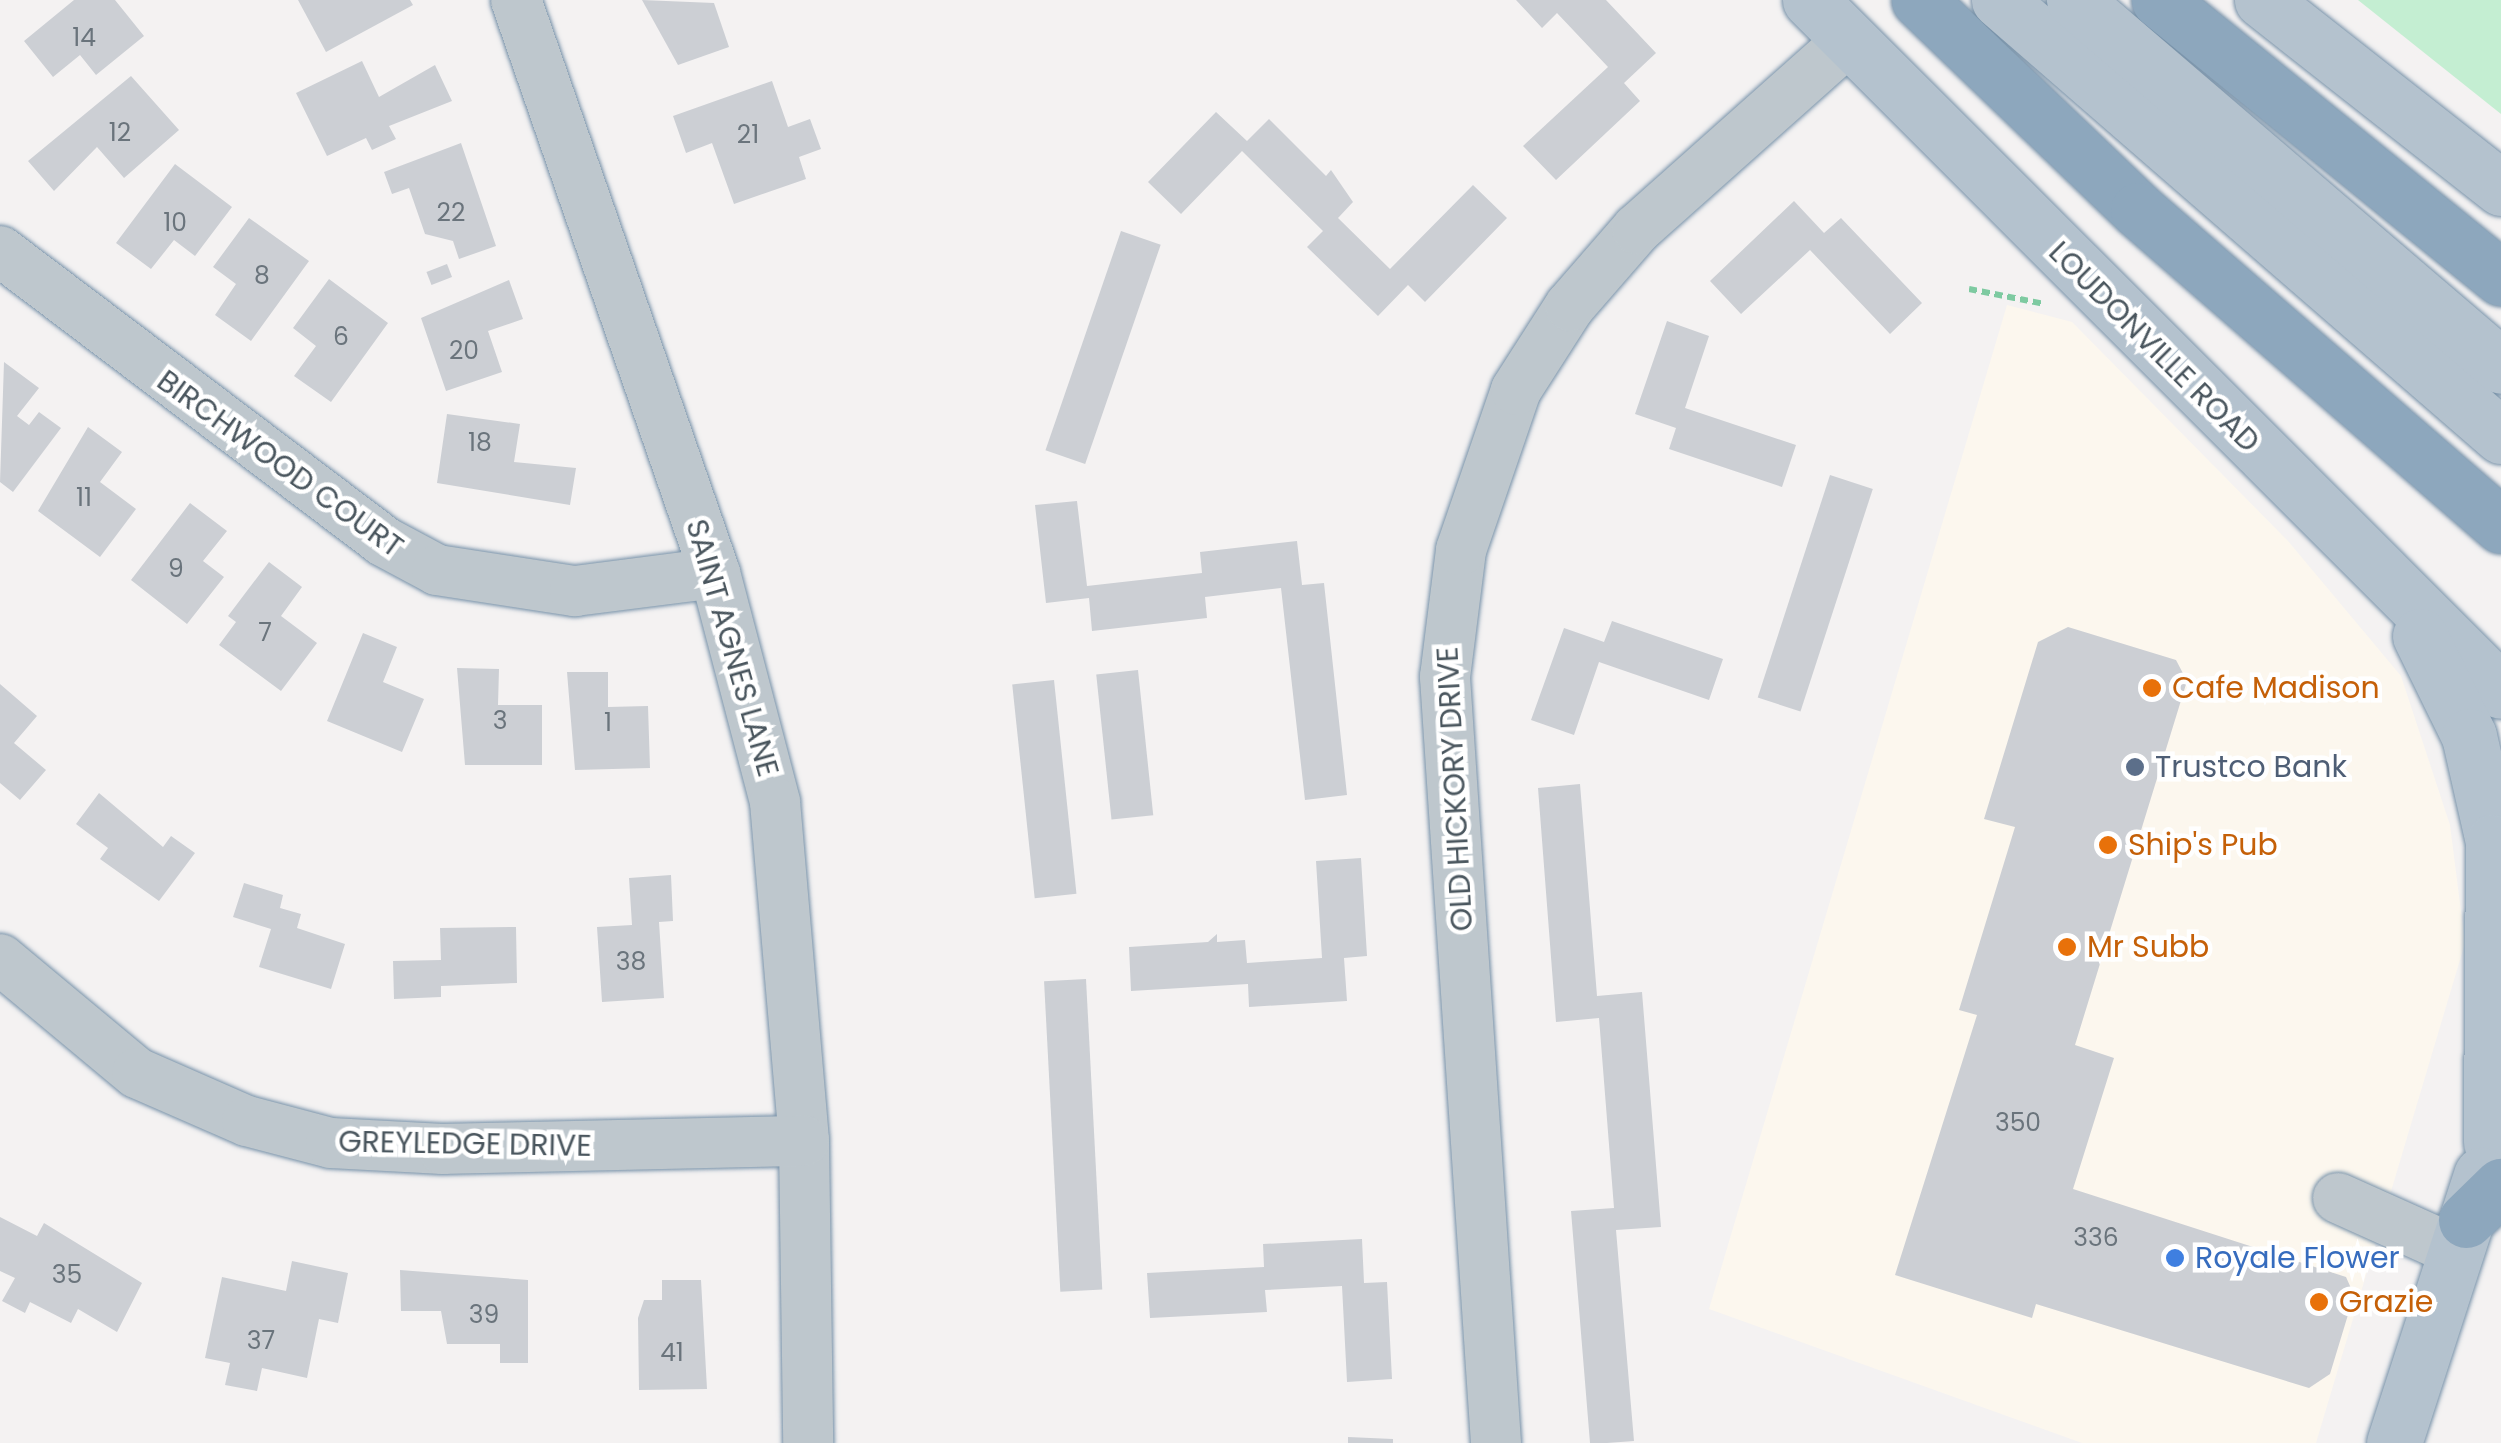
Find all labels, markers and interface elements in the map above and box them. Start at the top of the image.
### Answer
house number: 14 [72,23,96,53]
house number: 12 [109,118,131,148]
house number: 21 [737,120,759,150]
house number: 22 [437,198,465,228]
house number: 10 [163,208,187,238]
street label: LOUDONVILLE ROAD [2041,234,2267,460]
house number: 8 [254,261,270,291]
house number: 6 [333,322,349,352]
house number: 20 [449,336,479,366]
street label: BIRCHWOOD COURT [150,363,410,565]
house number: 18 [468,428,492,458]
house number: 11 [76,483,92,513]
street label: SAINT AGNES LANE [678,515,786,781]
house number: 9 [168,554,184,584]
house number: 7 [258,618,272,648]
street label: OLD HICKORY DRIVE [1430,646,1480,932]
place label: Cafe Madison [2172,670,2380,706]
marker: Cafe Madison [2141,677,2163,699]
house number: 3 [493,706,507,736]
house number: 1 [604,708,612,738]
place label: Trustco Bank [2155,749,2347,785]
marker: Trustco Bank [2124,756,2146,778]
place label: Ship's Pub [2128,827,2278,863]
marker: Ship's Pub [2097,834,2119,856]
place label: Mr Subb [2087,929,2209,965]
marker: Mr Subb [2056,936,2078,958]
house number: 38 [616,947,646,977]
house number: 350 [1995,1108,2041,1138]
street label: GREYLEDGE DRIVE [338,1124,592,1164]
house number: 336 [2073,1223,2119,1253]
place label: Royale Flower [2195,1240,2400,1276]
marker: Royale Flower [2164,1247,2186,1269]
house number: 35 [52,1260,82,1290]
place label: Grazie [2339,1284,2433,1320]
marker: Grazie [2308,1291,2330,1313]
house number: 39 [469,1300,499,1330]
house number: 37 [247,1326,275,1356]
house number: 41 [660,1338,684,1368]

